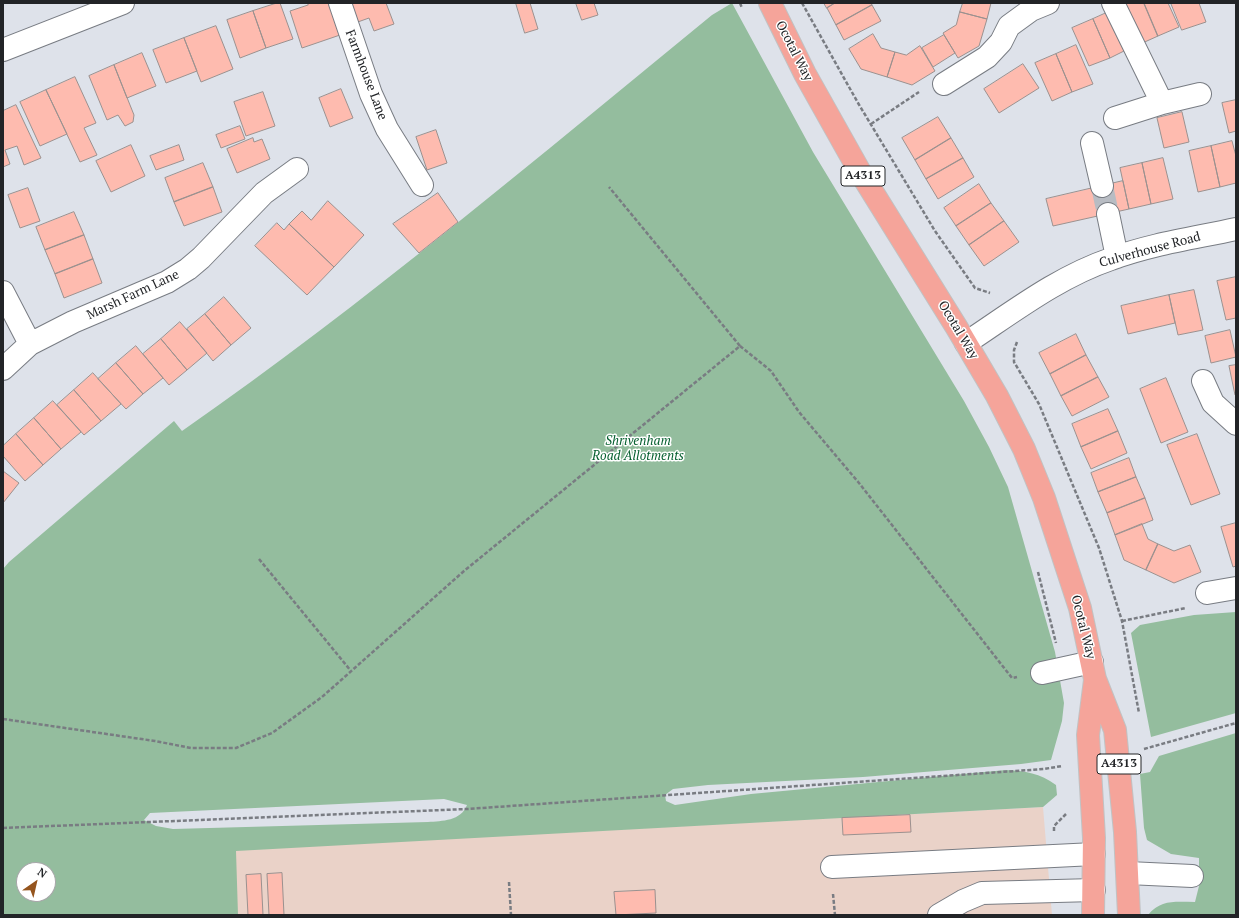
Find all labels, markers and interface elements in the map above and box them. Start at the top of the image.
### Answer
street label: Ocotal Way [772,18,816,84]
street label: Farmhouse Lane [342,28,390,122]
road number: A4313 [841,166,885,186]
street label: Culverhouse Road [1098,229,1202,271]
street label: Marsh Farm Lane [84,267,182,323]
street label: Ocotal Way [934,298,982,362]
park label: Shrivenham Road Allotments [592,433,684,464]
street label: Ocotal Way [1068,593,1098,661]
road number: A4313 [1097,754,1141,774]
north arrow [16,862,56,902]
text: N [35,865,50,881]

